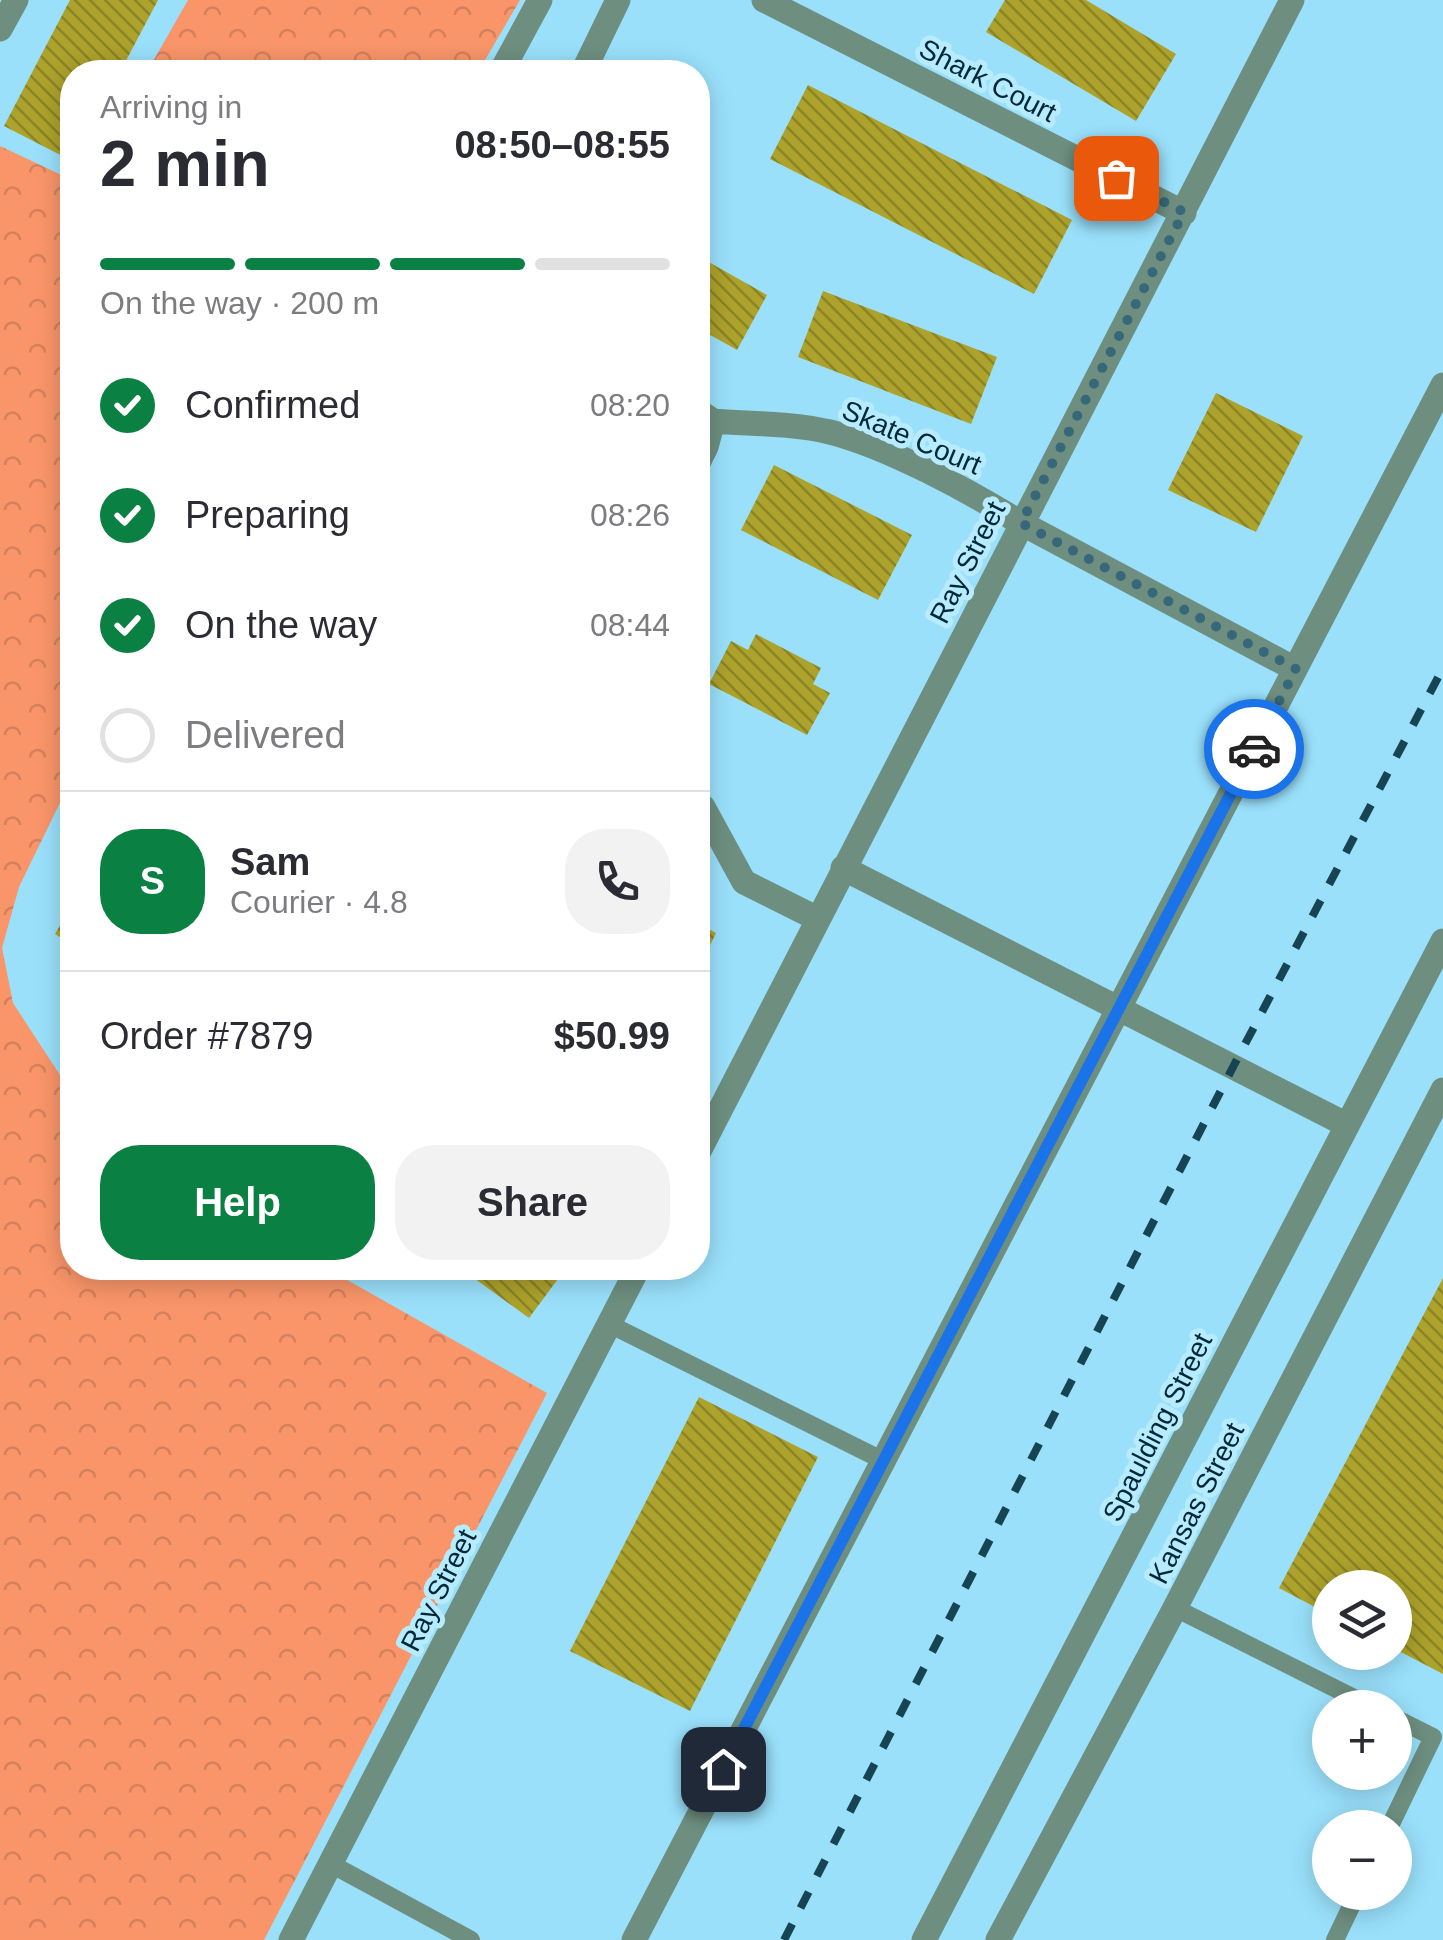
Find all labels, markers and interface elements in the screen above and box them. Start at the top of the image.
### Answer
street label: Shark Court [914,33,1062,128]
text: Arriving in [100,89,242,125]
text: 08:50–08:55 [454,124,670,166]
text: 2 min [100,127,270,200]
pin [1074,136,1159,221]
icon: bag [1089,151,1144,206]
text: On the way · 200 m [100,285,379,321]
icon: check [100,378,155,433]
text: Confirmed [185,384,360,426]
text: 08:20 [590,387,670,423]
street label: Skate Court [838,394,986,481]
icon: check [100,488,155,543]
text: Preparing [185,494,350,536]
street label: Ray Street [924,496,1011,628]
text: 08:26 [590,497,670,533]
icon: check [100,598,155,653]
text: On the way [185,604,377,646]
text: 08:44 [590,607,670,643]
courier [1204,699,1304,799]
text: Delivered [185,714,346,756]
icon: car [1227,722,1282,777]
button: phone [565,829,670,934]
text: Sam [230,841,310,883]
text: S [140,860,165,902]
text: Courier · 4.8 [230,884,408,920]
text: Order #7879 [100,1015,313,1057]
text: $50.99 [554,1015,670,1057]
button: Help [100,1145,375,1260]
button: Share [395,1145,670,1260]
street label: Spaulding Street [1097,1328,1218,1527]
street label: Kansas Street [1143,1418,1250,1589]
street label: Ray Street [395,1524,482,1656]
map controls [1312,1570,1412,1910]
button: layers [1312,1570,1412,1670]
button: + [1312,1690,1412,1790]
pin [681,1727,766,1812]
icon: home [696,1742,751,1797]
button: − [1312,1810,1412,1910]

